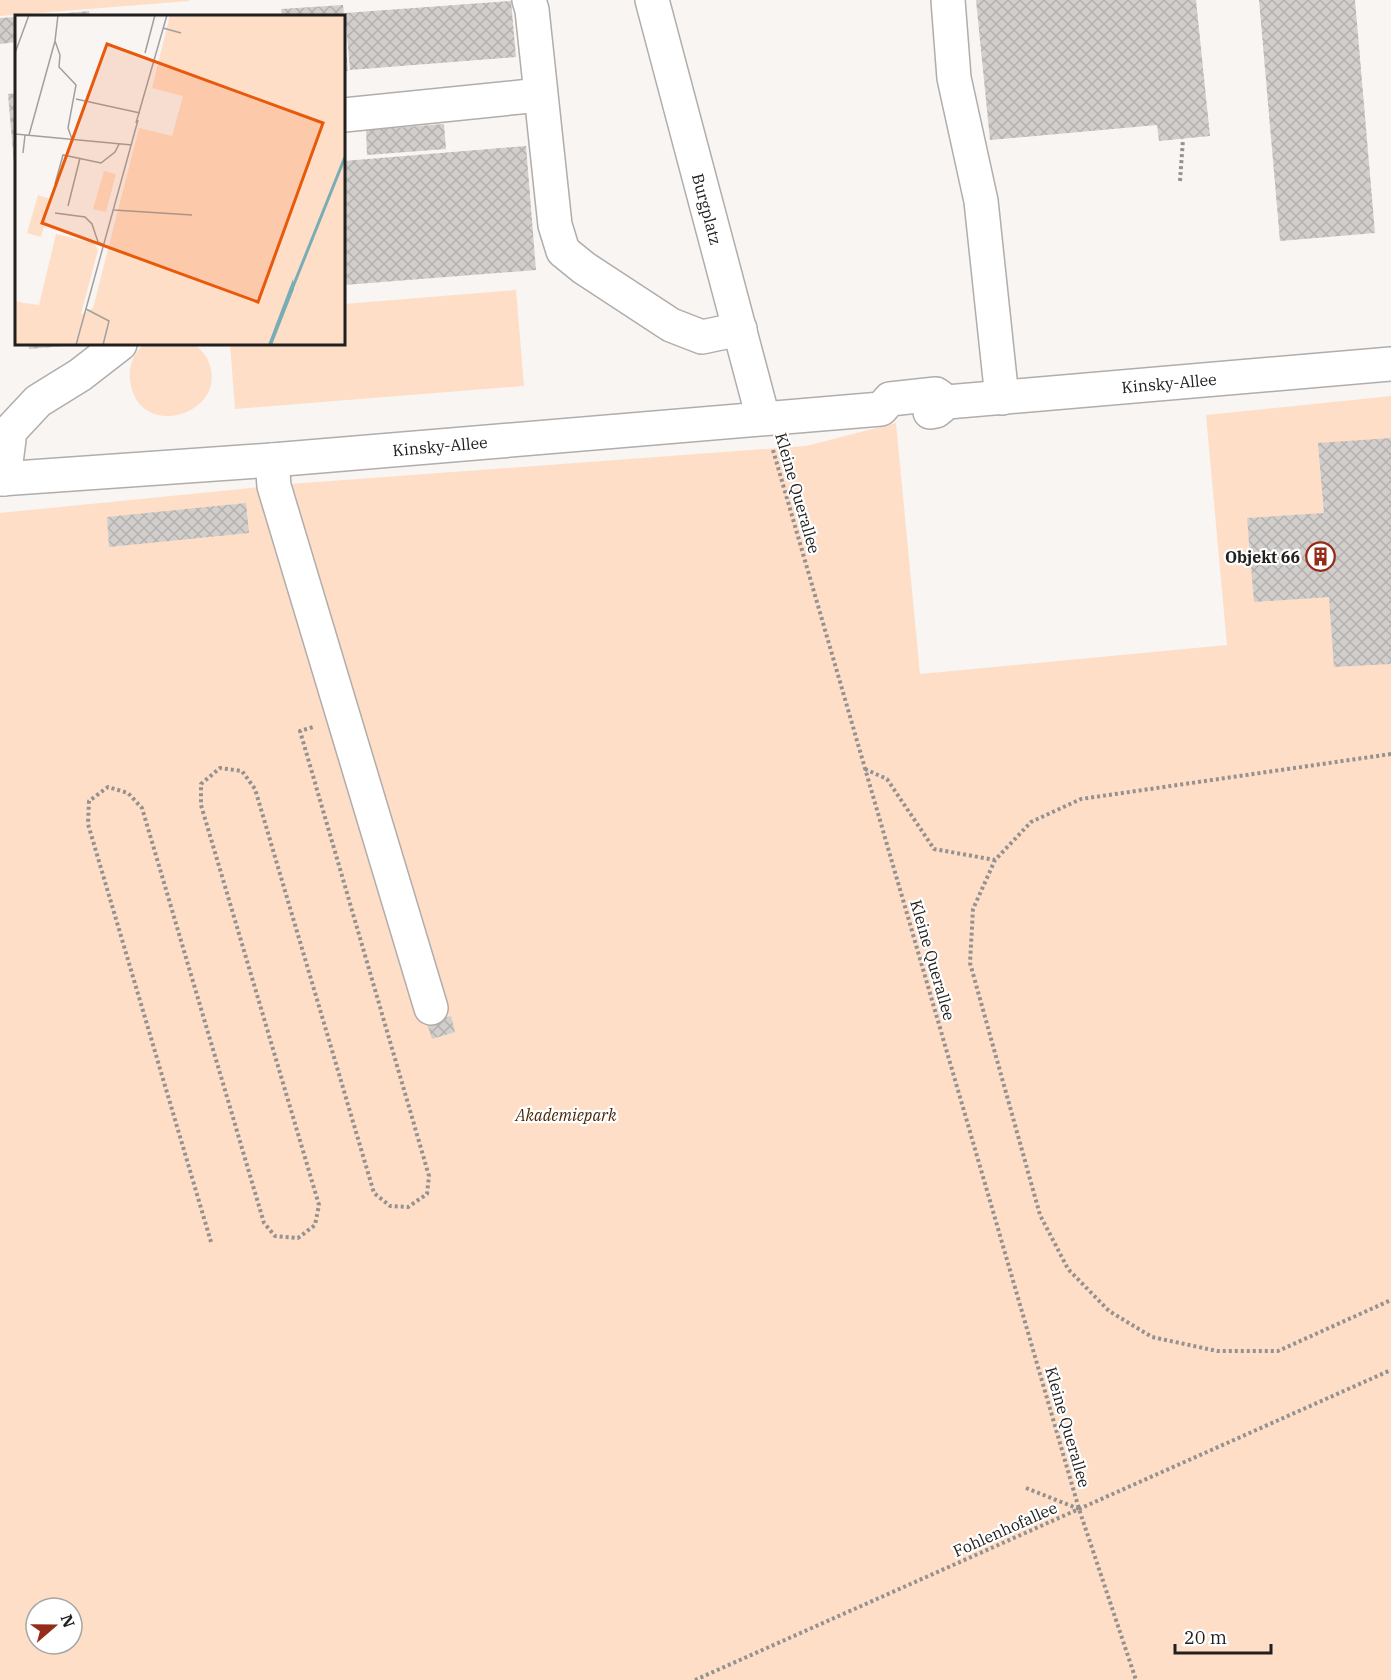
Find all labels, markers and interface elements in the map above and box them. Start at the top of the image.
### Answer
inset map [15,15,345,345]
street label: Burgplatz [688,171,726,247]
street label: Kinsky-Allee [1121,369,1217,397]
street label: Kleine Querallee [771,430,825,556]
street label: Kinsky-Allee [392,432,488,460]
building icon: Objekt 66 [1305,541,1337,573]
place label: Objekt 66 [1225,547,1300,567]
street label: Kleine Querallee [906,897,960,1023]
park label: Akademiepark [514,1105,617,1125]
street label: Kleine Querallee [1041,1364,1095,1490]
street label: Fohlenhofallee [950,1497,1060,1561]
north arrow [24,1596,84,1656]
text: N [57,1612,80,1630]
scale bar [1175,1617,1271,1655]
text: 20 m [1184,1626,1227,1649]

